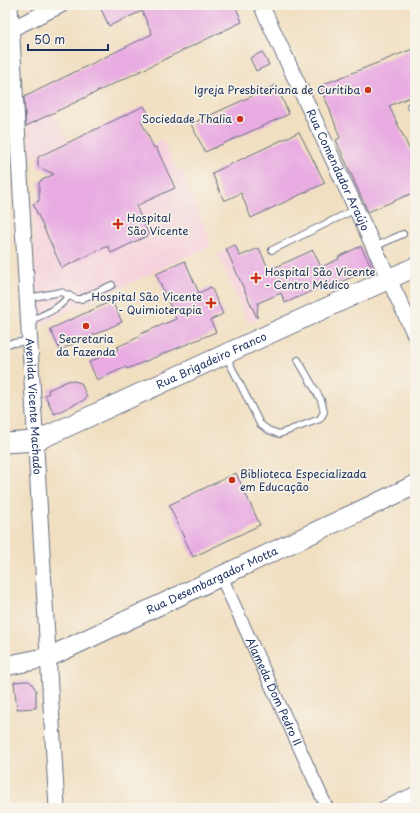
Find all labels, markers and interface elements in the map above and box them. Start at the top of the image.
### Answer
scale bar [28,26,108,52]
text: 50 m [34,30,65,48]
place label: Igreja Presbiteriana de Curitiba [194,81,360,98]
marker: Igreja Presbiteriana de Curitiba [363,85,373,95]
street label: Rua Comendador Araújo [303,106,374,233]
place label: Sociedade Thalia [142,110,232,127]
marker: Sociedade Thalia [235,114,245,124]
place label: Hospital São Vicente [127,209,188,239]
marker: Hospital São Vicente [112,218,124,230]
place label: Hospital São Vicente - Centro Médico [265,263,376,293]
marker: Hospital São Vicente - Centro Médico [250,272,262,284]
place label: Hospital São Vicente - Quimioterapia [92,288,202,318]
marker: Hospital São Vicente - Quimioterapia [205,297,217,309]
marker: Secretaria da Fazenda [81,321,91,331]
street label: Rua Brigadeiro Franco [153,327,269,393]
place label: Secretaria da Fazenda [56,330,117,360]
street label: Avenida Vicente Machado [22,337,46,475]
place label: Biblioteca Especializada em Educação [240,465,367,495]
marker: Biblioteca Especializada em Educação [227,475,237,485]
street label: Rua Desembargador Motta [143,542,281,618]
street label: Alameda Dom Pedro II [242,634,306,748]

